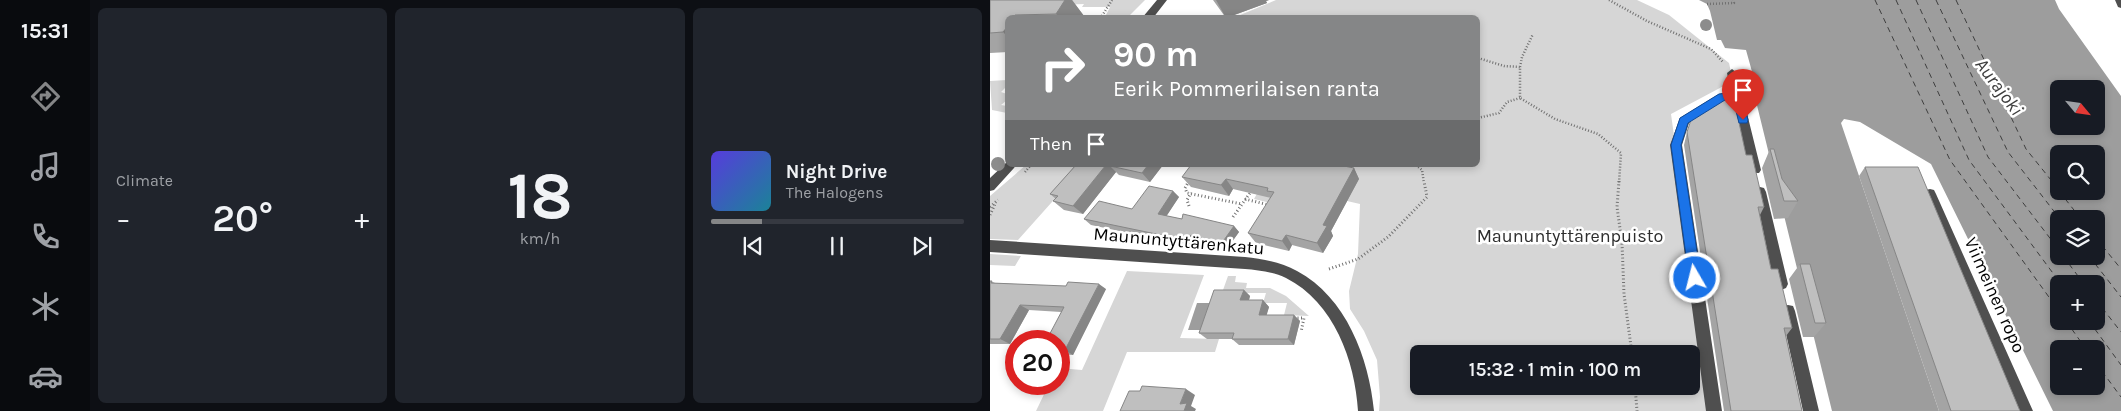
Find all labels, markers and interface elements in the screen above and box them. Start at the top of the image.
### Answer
text: 15:31 [21,18,69,44]
text: 90 m [1113,34,1199,75]
icon: right [1030,35,1095,100]
water label: Aurajoki [1970,54,2028,120]
pin [1722,69,1764,120]
text: Eerik Pommerilaisen ranta [1113,76,1380,102]
icon: arrive [1729,76,1757,104]
icon: directions [28,79,63,114]
north arrow [2050,80,2105,135]
map controls [2050,80,2105,395]
icon: arrive [1082,130,1110,158]
text: Then [1030,133,1072,155]
button: search [2050,145,2105,200]
icon: music [28,149,63,184]
text: 18 [507,158,573,234]
text: Night Drive [786,161,887,183]
text: Climate [116,171,173,190]
text: The Halogens [786,183,883,202]
text: 20° [212,196,273,241]
text: − [116,202,131,235]
text: + [355,202,369,235]
button: layers [2050,210,2105,265]
icon: phone [28,219,63,254]
street label: Maununtyttärenkatu [1093,223,1265,259]
park label: Maununtyttärenpuisto [1477,225,1663,247]
text: km/h [520,229,560,248]
icon: previous [739,232,767,260]
icon: pause [823,232,851,260]
icon: next [908,232,936,260]
street label: Viimeinen ropo [1960,234,2030,356]
position arrow [1668,251,1720,303]
button: + [2050,275,2105,330]
icon: climate [28,289,63,324]
speed limit sign: 20 [1005,330,1070,395]
button: − [2050,340,2105,395]
icon: car [28,359,63,394]
text: 15:32 · 1 min · 100 m [1469,359,1641,381]

